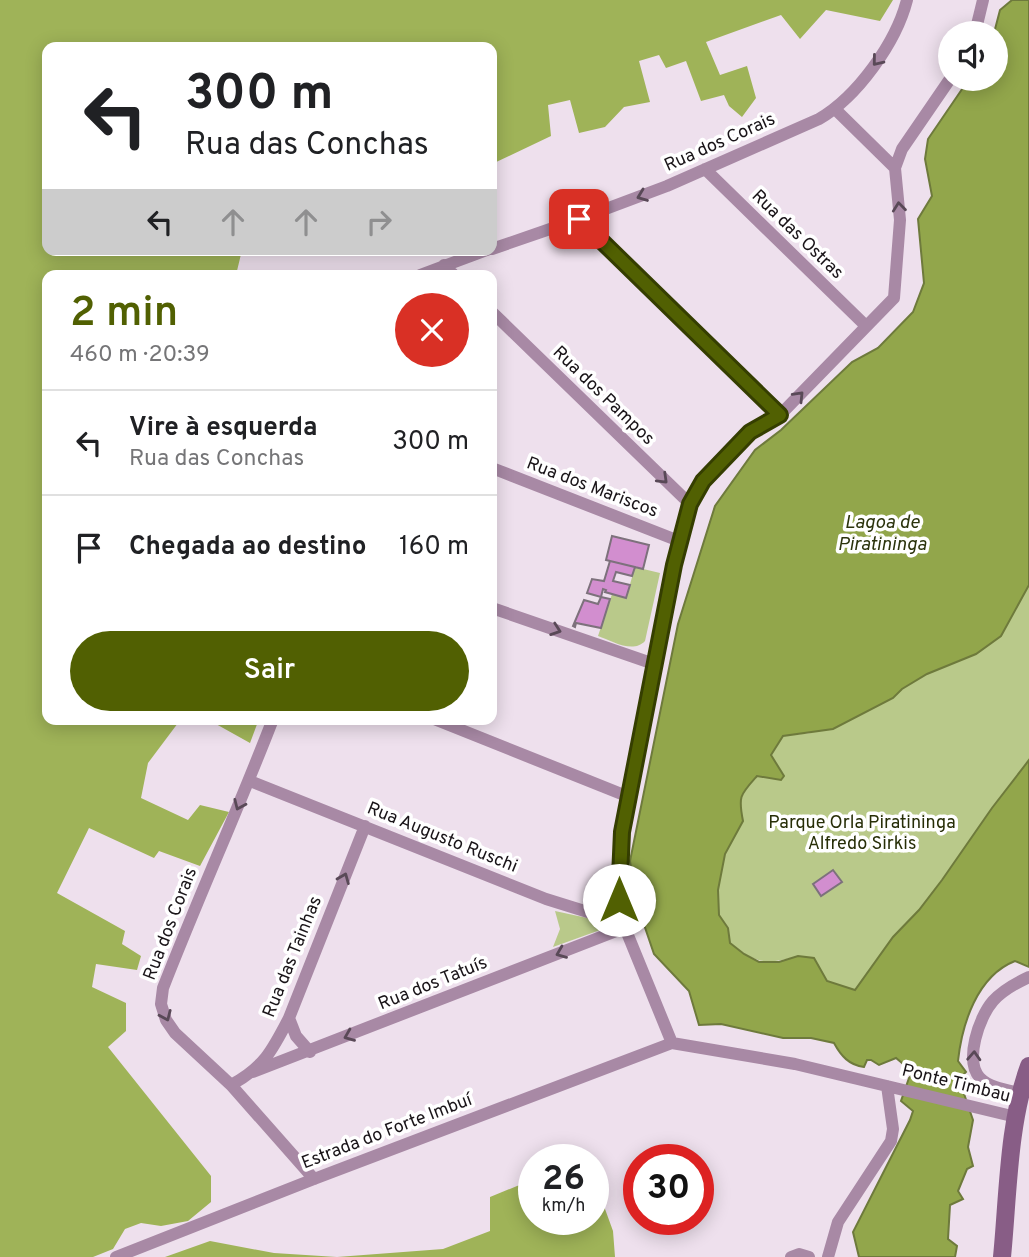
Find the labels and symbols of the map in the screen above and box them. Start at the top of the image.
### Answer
one-way arrow [873,53,886,65]
street label: Rua dos Corais [661,108,779,178]
street label: Rua das Ostras [746,185,848,285]
one-way arrow [636,187,648,201]
pin [549,189,609,249]
one-way arrow [892,201,907,212]
street label: Rua dos Pampos [547,341,659,451]
one-way arrow [790,391,803,404]
street label: Rua dos Mariscos [523,452,661,524]
one-way arrow [655,471,668,484]
water label: Lagoa de Piratininga [837,511,927,557]
one-way arrow [550,622,562,636]
street label: Rua Augusto Ruschi [363,797,521,879]
one-way arrow [233,798,247,811]
park label: Parque Orla Piratininga Alfredo Sirkis [768,812,956,856]
position arrow [582,863,656,937]
street label: Rua dos Corais [139,864,203,984]
one-way arrow [335,873,349,885]
street label: Rua das Tainhas [258,893,328,1021]
one-way arrow [556,944,568,958]
street label: Rua dos Tatuís [375,952,491,1016]
one-way arrow [158,1010,172,1022]
one-way arrow [344,1028,356,1042]
one-way arrow [966,1050,981,1061]
street label: Ponte Timbau [899,1059,1013,1109]
street label: Estrada do Forte Imbuí [298,1088,477,1175]
speed limit sign: 30 [623,1144,714,1235]

